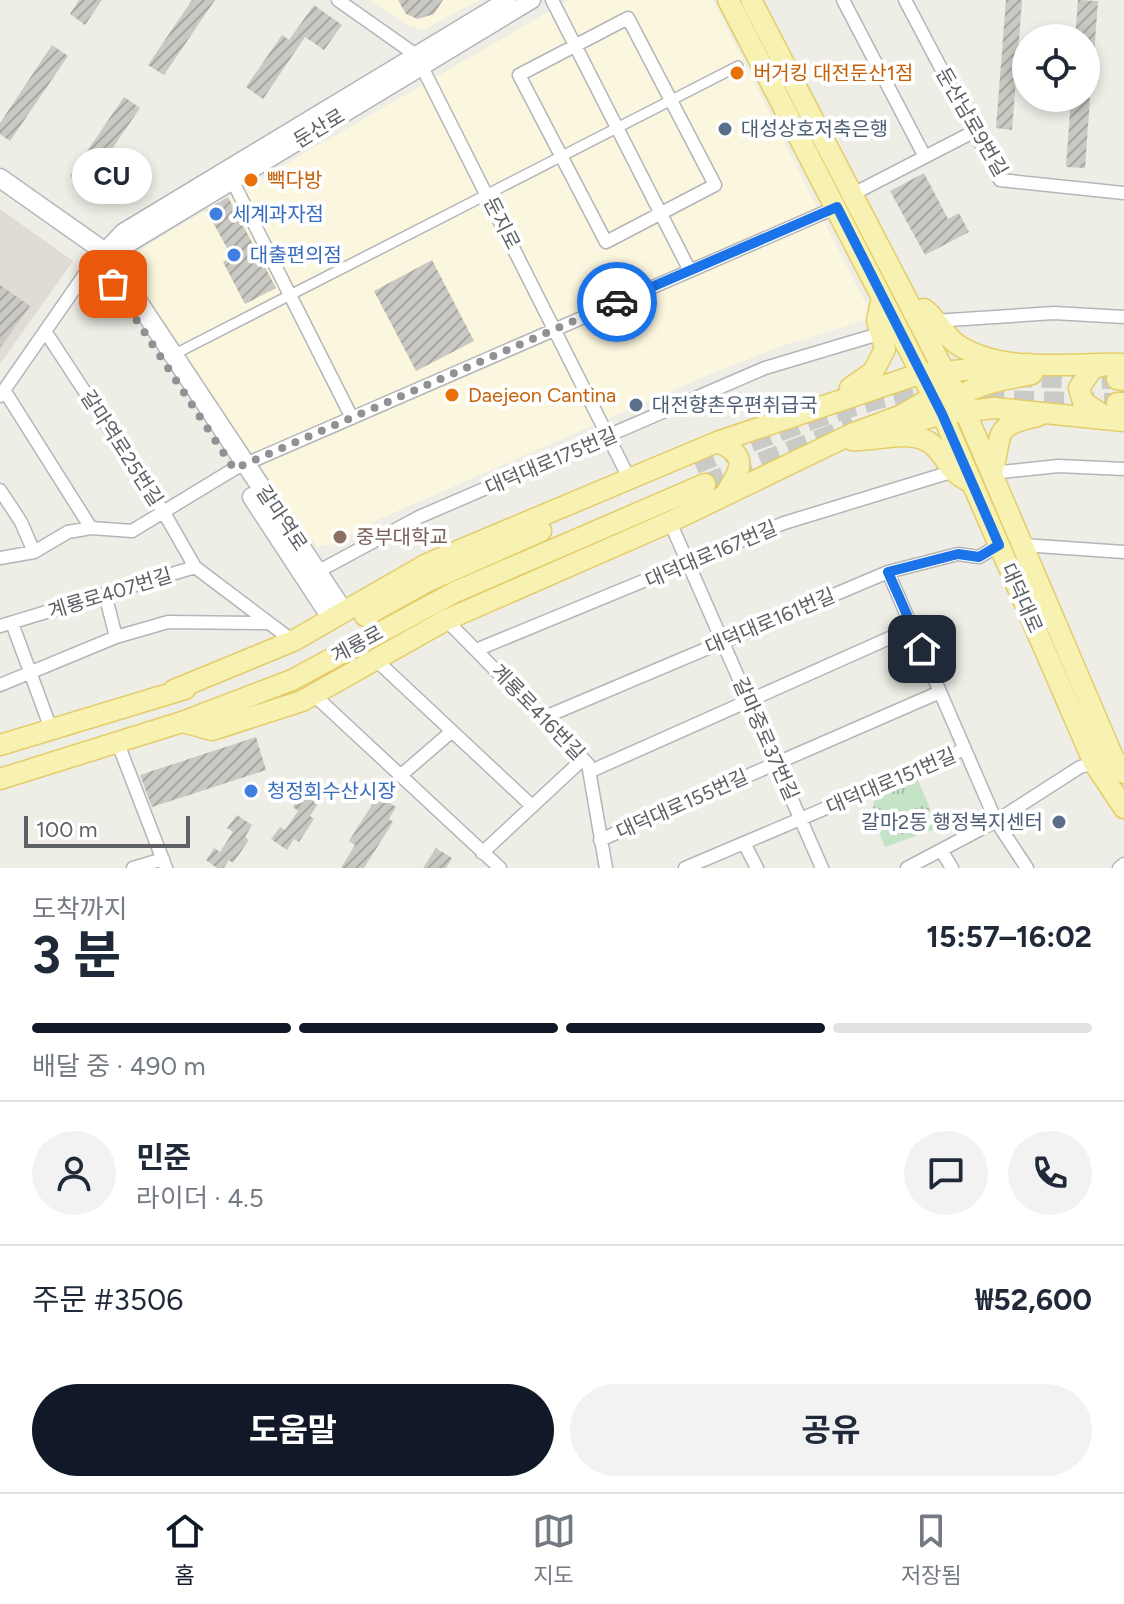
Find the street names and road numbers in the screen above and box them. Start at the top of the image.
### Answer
street label: 둔산남로9번길 [931,63,1013,181]
street label: 둔산로 [289,103,349,153]
street label: 둔지로 [479,193,525,253]
street label: 갈마역로25번길 [76,386,168,510]
street label: 대덕대로175번길 [481,422,621,500]
street label: 갈마역로 [251,481,313,555]
street label: 대덕대로167번길 [642,515,780,593]
street label: 대덕대로 [996,559,1048,637]
street label: 계룡로407번길 [45,563,175,623]
street label: 대덕대로161번길 [702,583,838,659]
street label: 계룡로 [327,620,387,668]
street label: 계룡로416번길 [486,659,590,765]
street label: 갈마중로37번길 [728,674,804,804]
street label: 대덕대로151번길 [823,743,959,819]
street label: 대덕대로155번길 [612,764,752,844]

